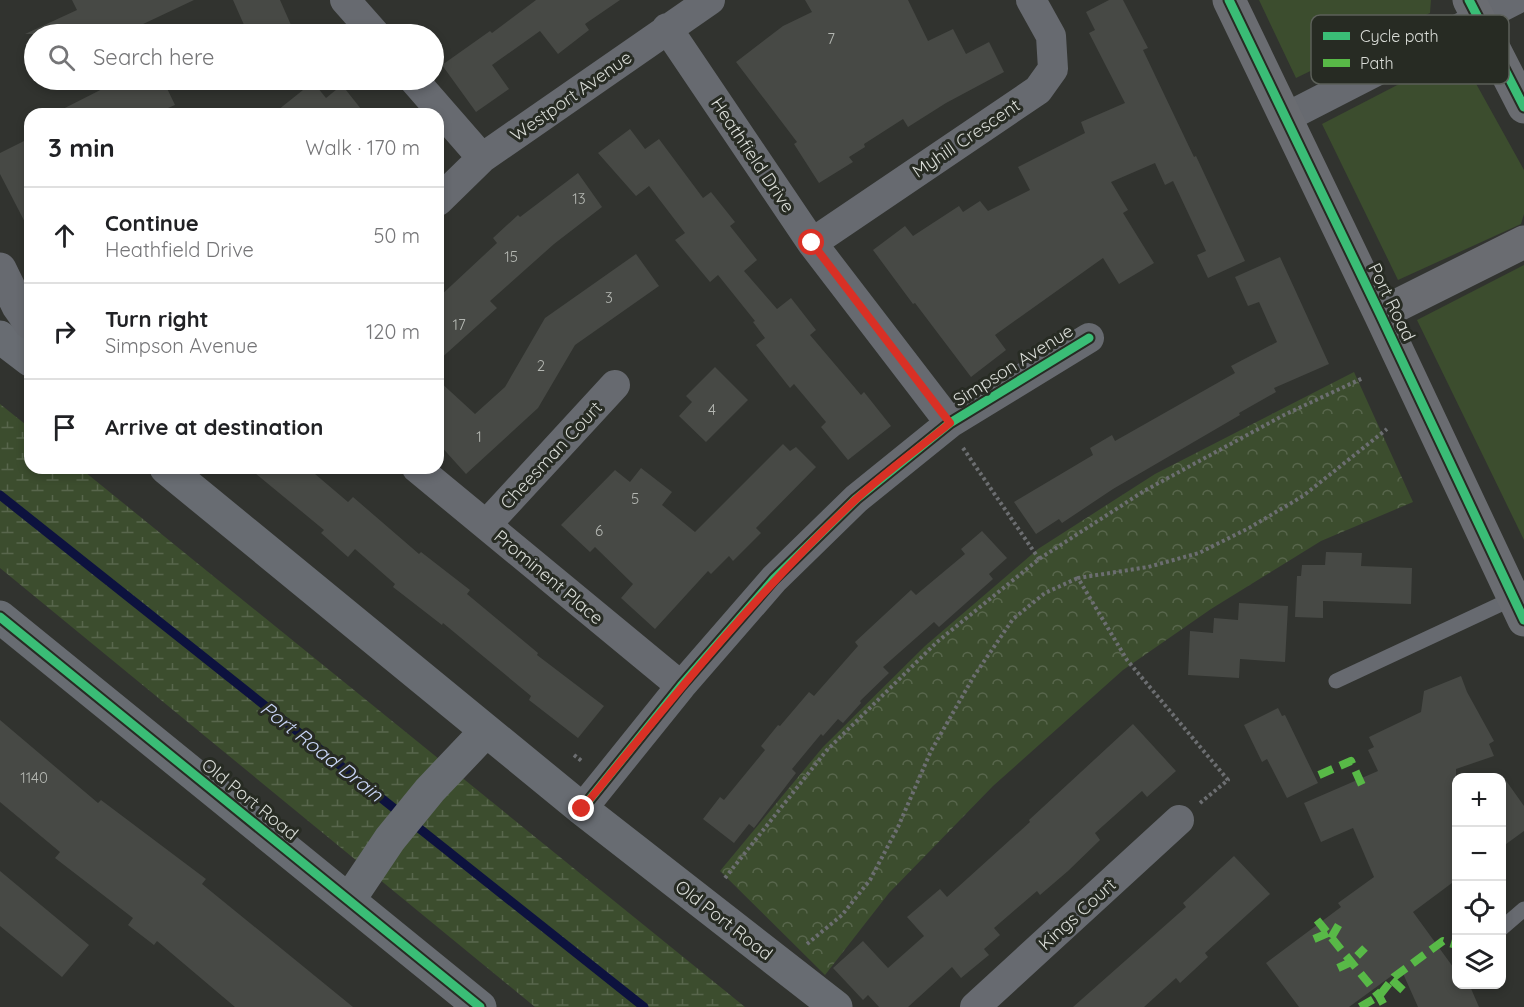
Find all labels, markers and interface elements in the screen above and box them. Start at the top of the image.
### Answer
legend [1311,15,1509,84]
search box [24,24,444,90]
text: Cycle path [1360,26,1439,46]
house number: 7 [827,29,835,48]
icon: search [45,41,78,74]
text: Search here [93,43,214,71]
street label: Westport Avenue [506,46,636,146]
text: Path [1360,53,1394,73]
street label: Heathfield Drive [706,93,800,217]
street label: Myhill Crescent [908,93,1024,183]
text: 3 min [48,131,115,164]
text: Walk · 170 m [305,135,420,160]
house number: 13 [572,189,586,208]
text: Continue [105,209,199,237]
icon: ahead [48,219,81,252]
text: 50 m [374,223,420,248]
route start [798,229,824,255]
text: Heathfield Drive [105,237,254,262]
house number: 15 [504,247,518,266]
street label: Port Road [1363,259,1421,345]
house number: 3 [605,288,613,307]
text: Turn right [105,305,209,333]
icon: right [48,315,81,348]
house number: 17 [452,315,466,334]
text: 120 m [366,319,420,344]
street label: Simpson Avenue [949,319,1077,411]
text: Simpson Avenue [105,333,258,358]
house number: 2 [537,356,545,375]
street label: Cheesman Court [495,396,607,514]
house number: 4 [708,400,716,419]
icon: arrive [48,411,81,444]
text: Arrive at destination [105,413,323,441]
house number: 1 [476,427,482,446]
house number: 5 [631,489,639,508]
house number: 6 [595,521,603,540]
street label: Prominent Place [490,525,608,629]
water label: Port Road Drain [256,695,389,807]
street label: Old Port Road [197,753,303,845]
house number: 1140 [20,768,48,787]
map controls [1452,773,1506,989]
button: + [1452,773,1506,827]
route end [568,795,594,821]
button: − [1452,827,1506,881]
street label: Kings Court [1033,873,1121,955]
street label: Old Port Road [671,875,777,965]
button: locate [1452,881,1506,935]
button: layers [1452,935,1506,989]

